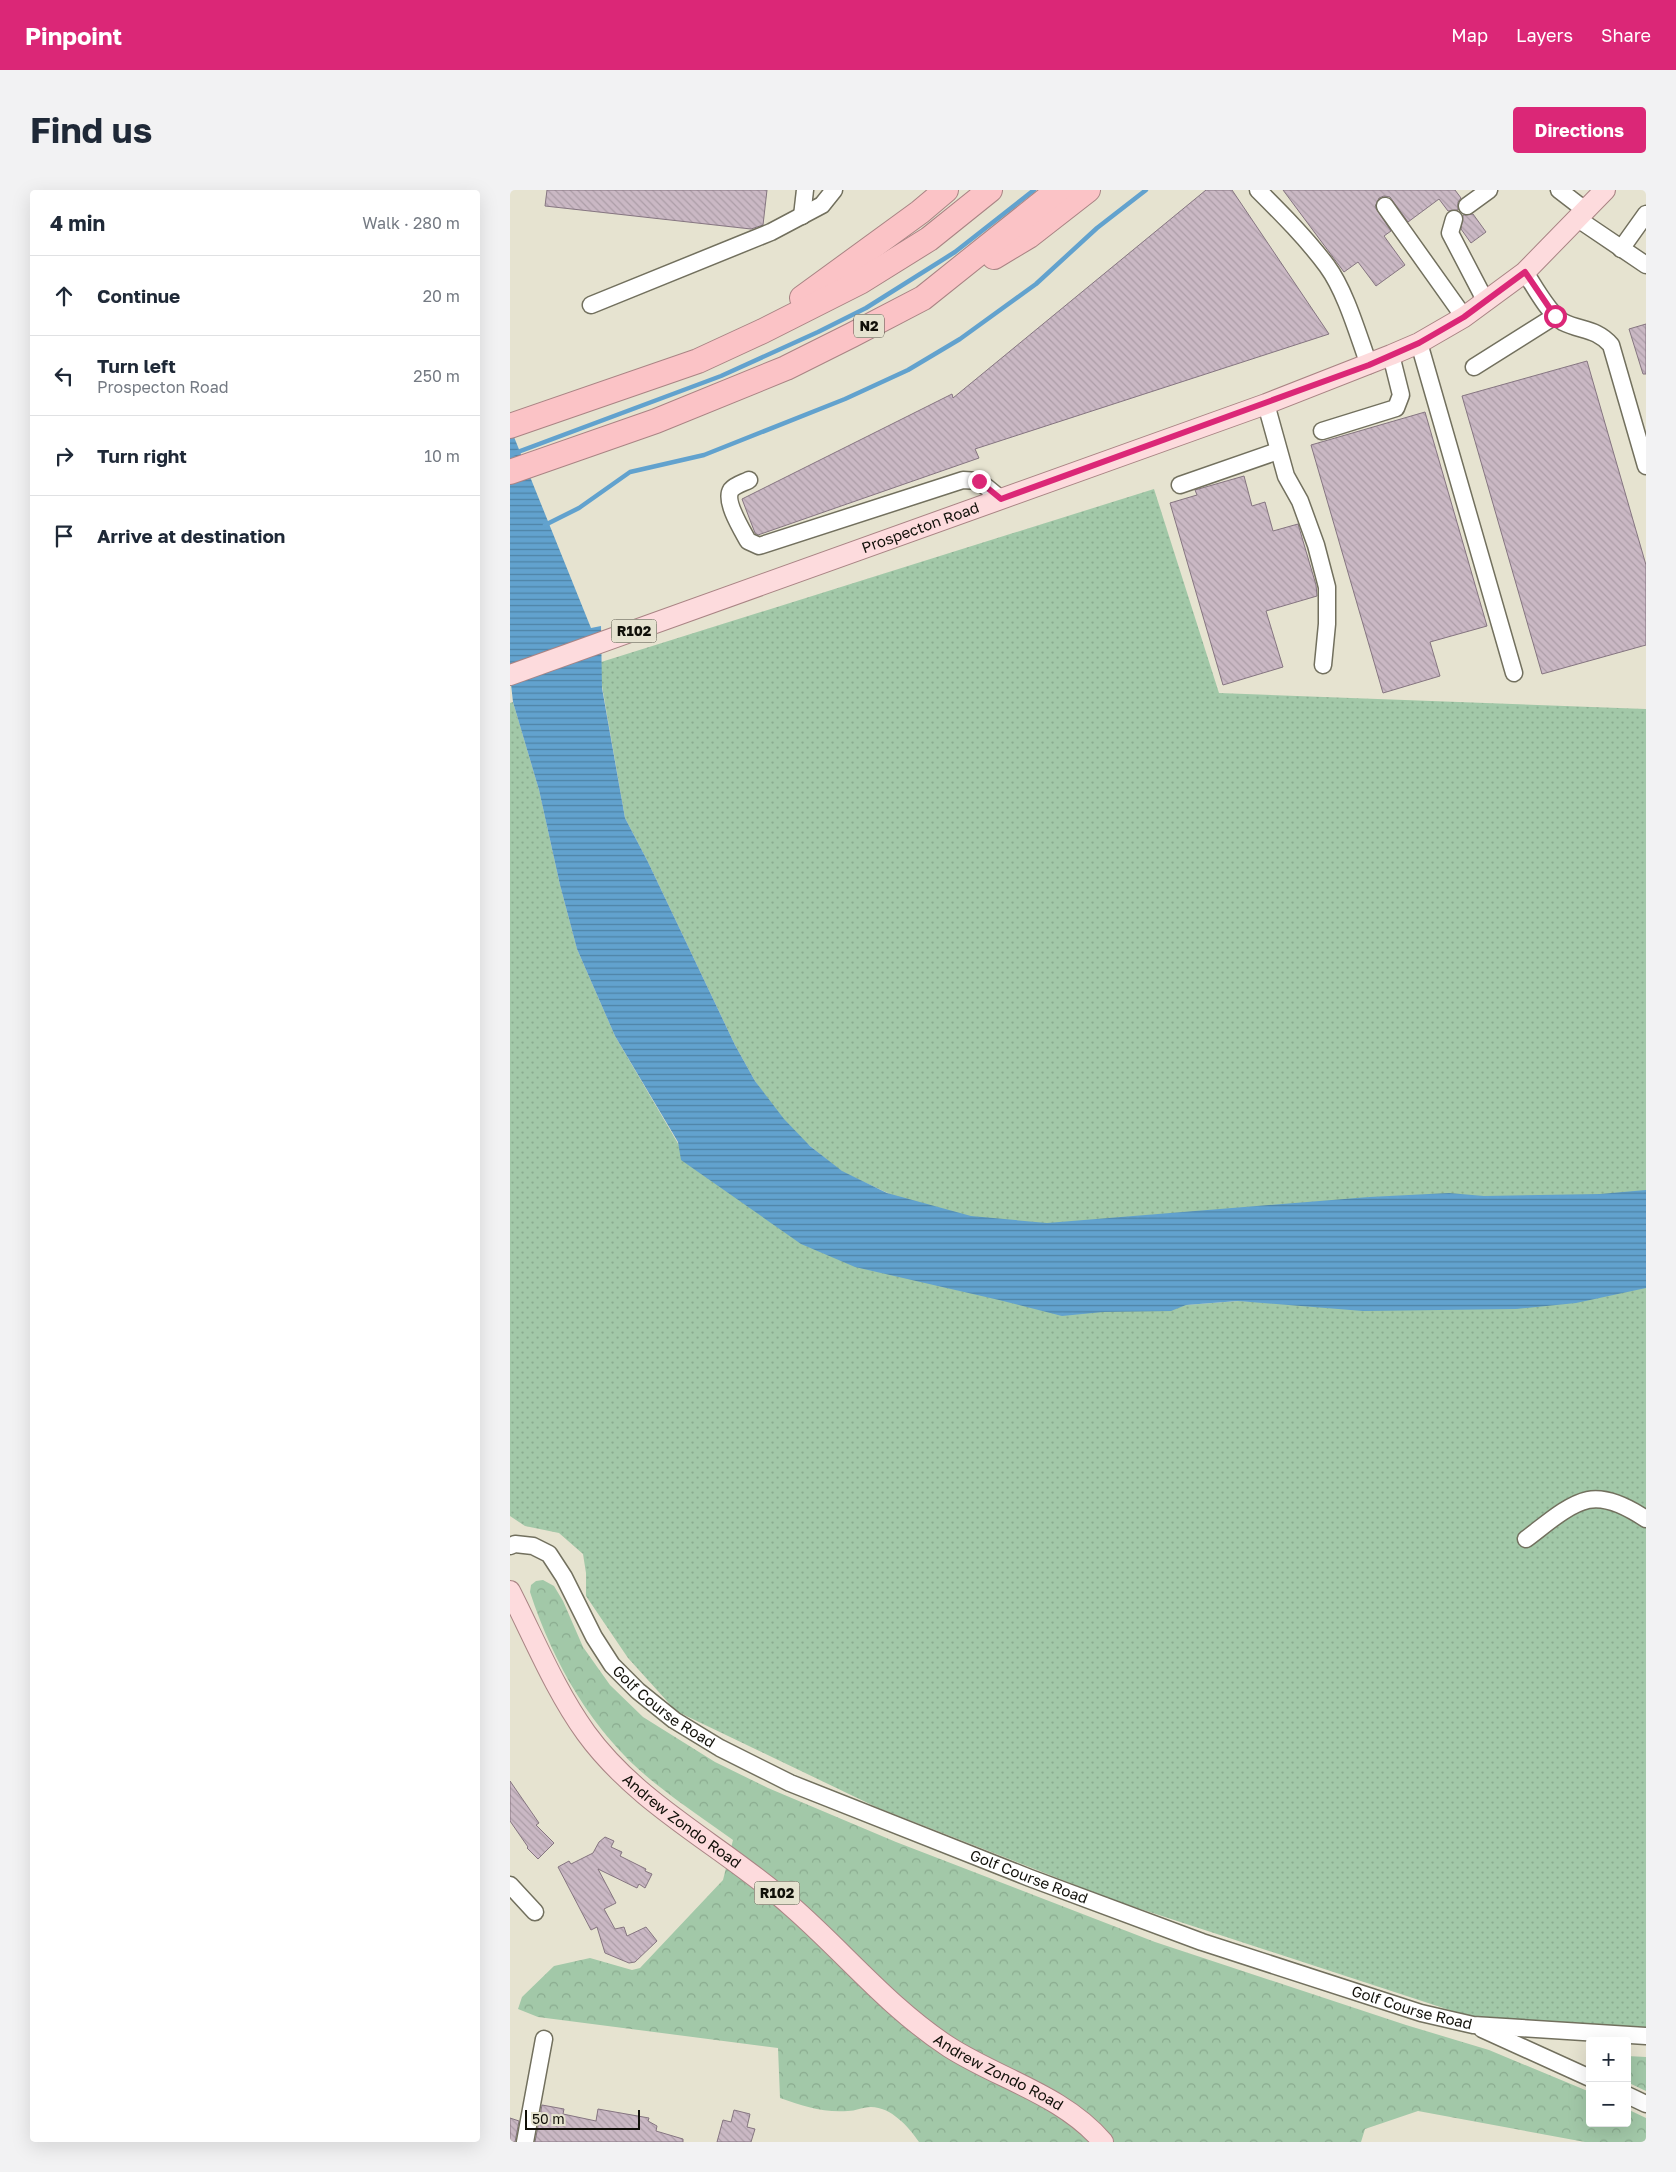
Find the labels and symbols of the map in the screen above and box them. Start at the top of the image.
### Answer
route start [1544,305,1567,328]
road number: N2 [854,314,884,338]
route end [968,470,991,493]
street label: Prospecton Road [859,498,981,556]
road number: R102 [612,620,656,642]
street label: Golf Course Road [609,1661,719,1751]
street label: Andrew Zondo Road [619,1769,745,1871]
street label: Golf Course Road [968,1845,1091,1907]
road number: R102 [754,1882,800,1905]
street label: Golf Course Road [1350,1981,1474,2033]
street label: Andrew Zondo Road [931,2029,1067,2114]
scale bar [525,2107,640,2130]

